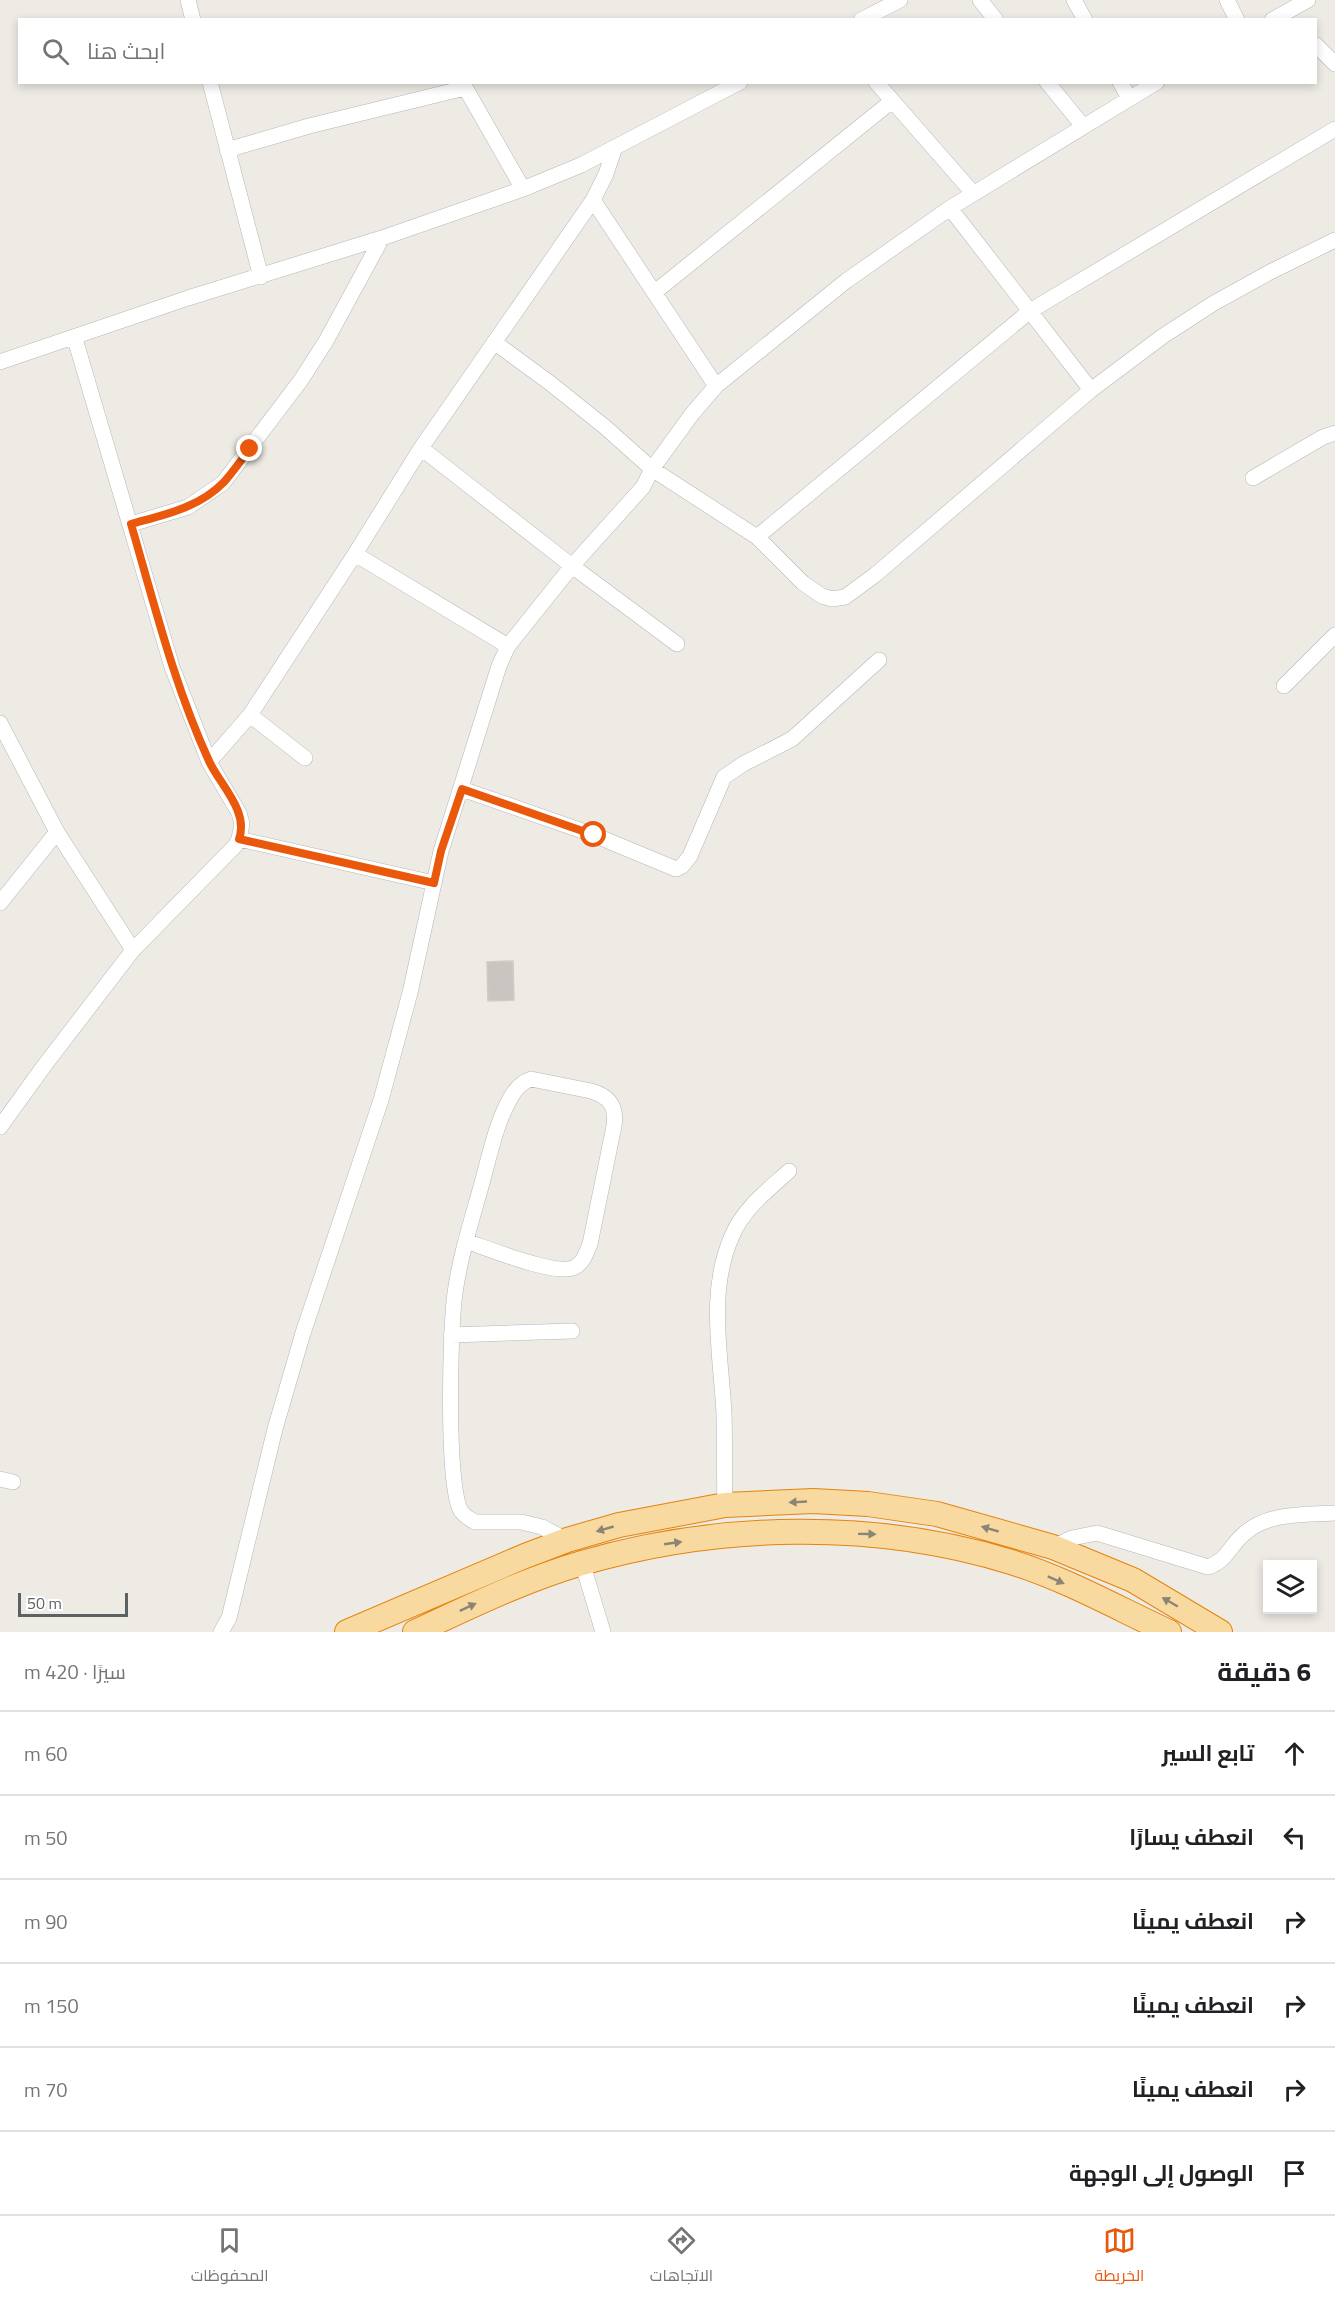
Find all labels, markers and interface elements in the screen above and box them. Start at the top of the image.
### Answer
search box [18,18,1317,84]
text: ابحث هنا [87,34,165,68]
icon: search [39,35,72,68]
route end [236,435,262,461]
route start [580,821,606,847]
one-way arrow [788,1497,807,1506]
one-way arrow [981,1524,999,1533]
one-way arrow [596,1525,614,1534]
one-way arrow [858,1530,877,1539]
one-way arrow [664,1538,683,1548]
map controls [1263,1560,1317,1614]
button: layers [1263,1560,1317,1614]
one-way arrow [1047,1575,1065,1585]
scale bar [18,1590,128,1618]
text: 50 m [27,1591,62,1615]
one-way arrow [1162,1596,1178,1607]
one-way arrow [459,1603,476,1612]
text: 6 دقيقة [1217,1652,1311,1691]
text: سيرًا · 420 m [24,1656,126,1687]
text: تابع السير [1162,1736,1254,1770]
icon: ahead [1278,1737,1311,1770]
text: 60 m [24,1738,68,1769]
text: انعطف يسارًا [1129,1820,1254,1854]
icon: left [1278,1821,1311,1854]
text: 50 m [24,1822,68,1853]
text: انعطف يمينًا [1132,1904,1254,1938]
icon: right [1278,1905,1311,1938]
text: 90 m [24,1906,68,1937]
text: انعطف يمينًا [1132,1988,1254,2022]
icon: right [1278,1989,1311,2022]
text: 150 m [24,1990,79,2021]
text: انعطف يمينًا [1132,2072,1254,2106]
icon: right [1278,2073,1311,2106]
text: 70 m [24,2074,68,2105]
text: الوصول إلى الوجهة [1069,2156,1254,2190]
icon: arrive [1278,2157,1311,2190]
tab: المحفوظات [191,2224,269,2290]
tab: الاتجاهات [650,2224,713,2290]
tab: الخريطة [1094,2224,1144,2290]

